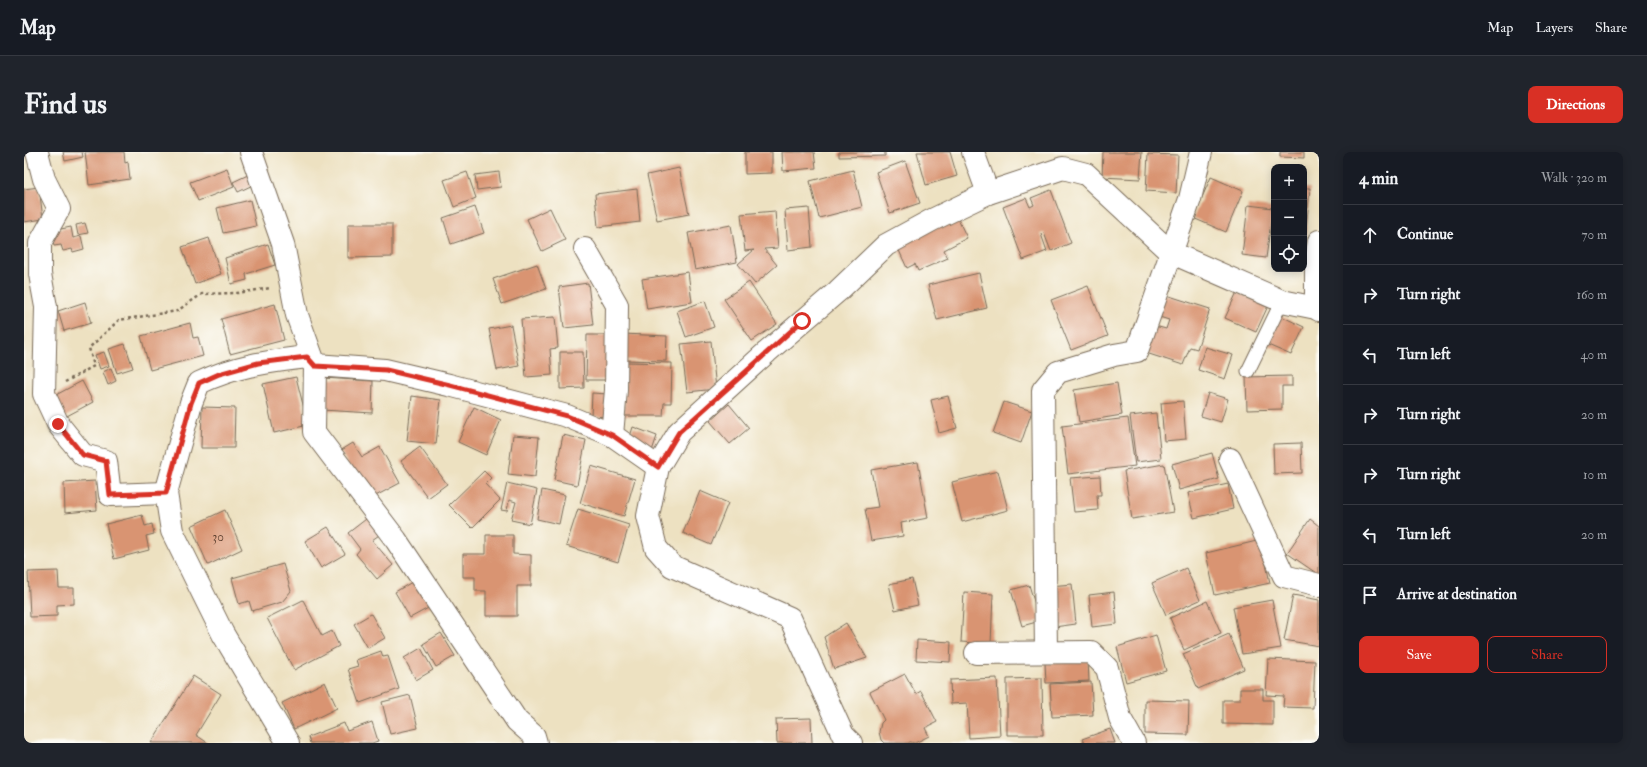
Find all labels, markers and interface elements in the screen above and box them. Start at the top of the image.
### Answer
text: Map [20,16,56,40]
text: Map [1487,19,1513,36]
text: Layers [1535,19,1573,36]
text: Share [1595,19,1627,36]
button: Directions [1528,86,1623,123]
text: Find us [24,87,107,122]
map controls [1271,164,1307,272]
button: + [1271,164,1307,200]
text: 4 min [1359,168,1398,189]
text: Walk · 320 m [1541,170,1607,186]
button: − [1271,200,1307,236]
icon: ahead [1359,224,1381,246]
text: Continue [1397,225,1453,244]
text: 70 m [1582,227,1607,243]
button: locate [1271,236,1307,272]
icon: right [1359,284,1381,306]
text: Turn right [1397,285,1460,304]
text: 160 m [1576,287,1607,303]
route start [793,312,811,330]
icon: left [1359,344,1381,366]
text: Turn left [1397,345,1451,364]
text: 40 m [1581,347,1607,363]
icon: right [1359,404,1381,426]
text: Turn right [1397,405,1460,424]
text: 20 m [1581,407,1607,423]
route end [49,415,67,433]
icon: right [1359,464,1381,486]
text: Turn right [1397,465,1460,484]
text: 10 m [1583,467,1607,483]
icon: left [1359,524,1381,546]
text: Turn left [1397,525,1451,544]
text: 20 m [1581,527,1607,543]
house number: 30 [212,529,224,545]
icon: arrive [1359,584,1381,606]
text: Arrive at destination [1397,585,1517,604]
button: Save [1359,636,1479,673]
button: Share [1487,636,1607,673]

